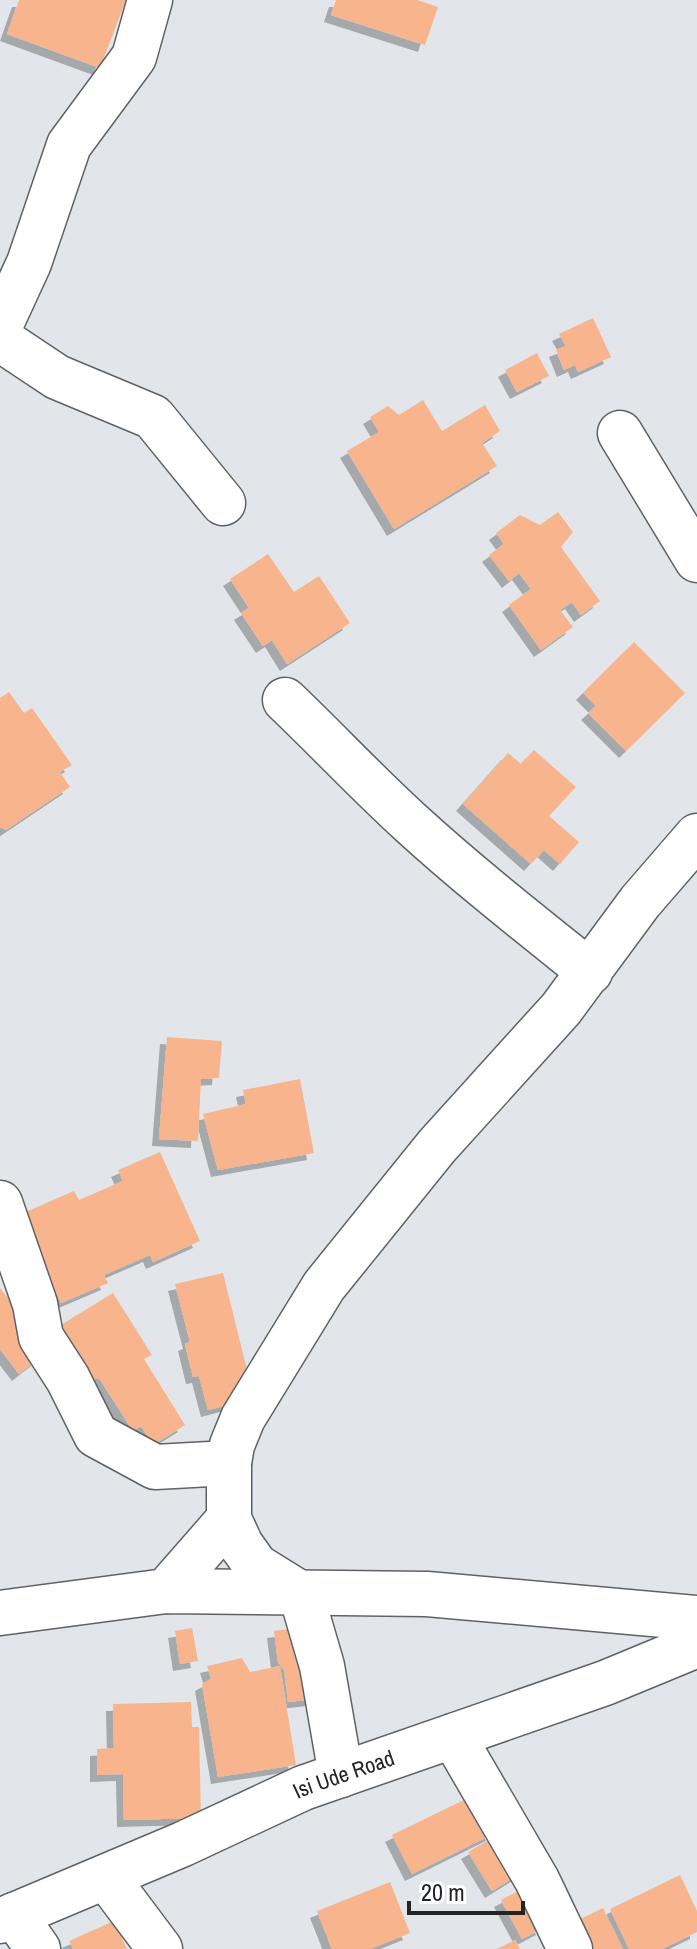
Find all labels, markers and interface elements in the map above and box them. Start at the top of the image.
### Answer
street label: Isi Ude Road [288,1742,398,1806]
scale bar [409,1865,523,1915]
text: 20 m [421,1876,465,1908]

